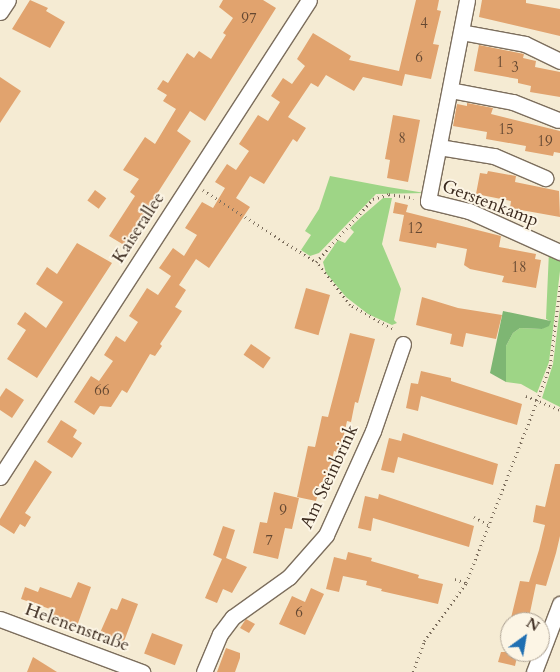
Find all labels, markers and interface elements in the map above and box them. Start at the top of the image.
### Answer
house number: 97 [241,10,257,28]
house number: 4 [420,15,428,33]
house number: 6 [415,49,423,67]
house number: 1 [496,54,504,72]
house number: 3 [511,59,519,77]
house number: 15 [498,121,514,139]
house number: 8 [398,130,406,148]
house number: 19 [537,133,553,151]
street label: Gerstenkamp [439,176,541,232]
street label: Kaiserallee [108,188,170,268]
house number: 12 [407,220,423,238]
house number: 18 [511,259,527,277]
house number: 66 [94,382,110,400]
street label: Am Steinbrink [297,422,363,532]
house number: 9 [279,502,287,520]
house number: 7 [265,532,273,550]
street label: Helenenstraße [22,599,132,657]
house number: 6 [295,604,303,622]
north arrow [500,612,550,662]
text: N [522,613,543,636]

